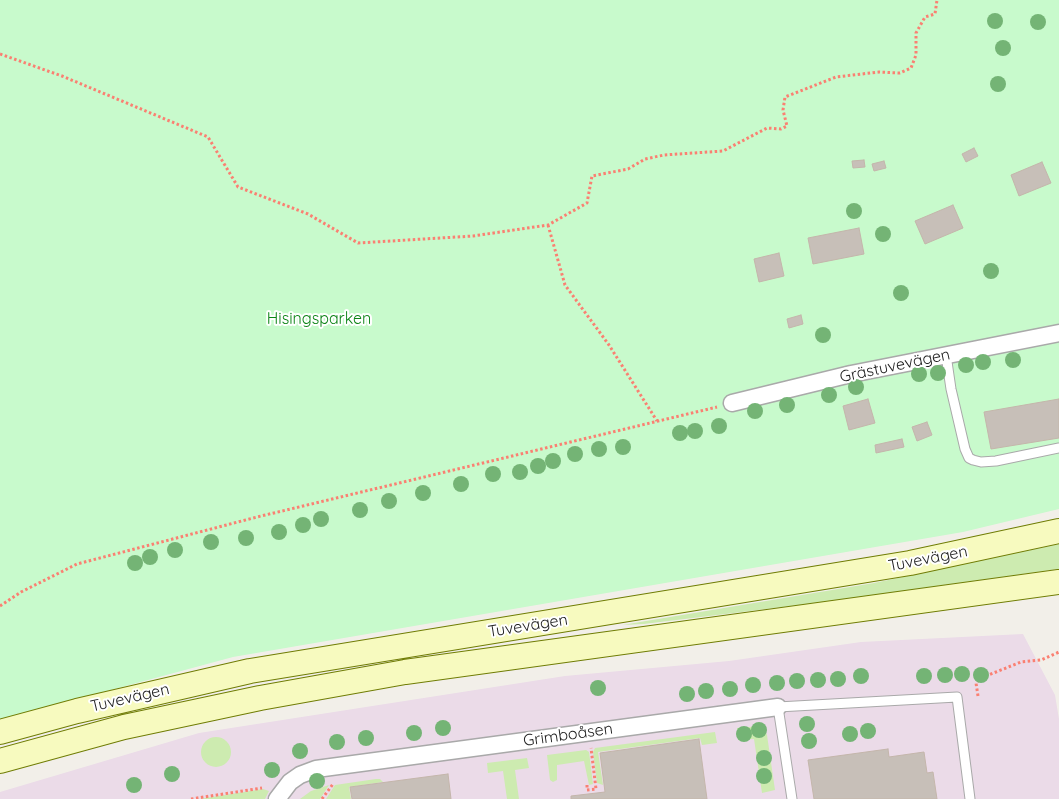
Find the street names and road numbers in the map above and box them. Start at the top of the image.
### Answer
street label: Grästuvevägen [838,345,952,387]
street label: Tuvevägen [887,542,969,576]
street label: Tuvevägen [487,610,569,642]
street label: Tuvevägen [89,680,171,716]
street label: Grimboåsen [522,719,614,751]

